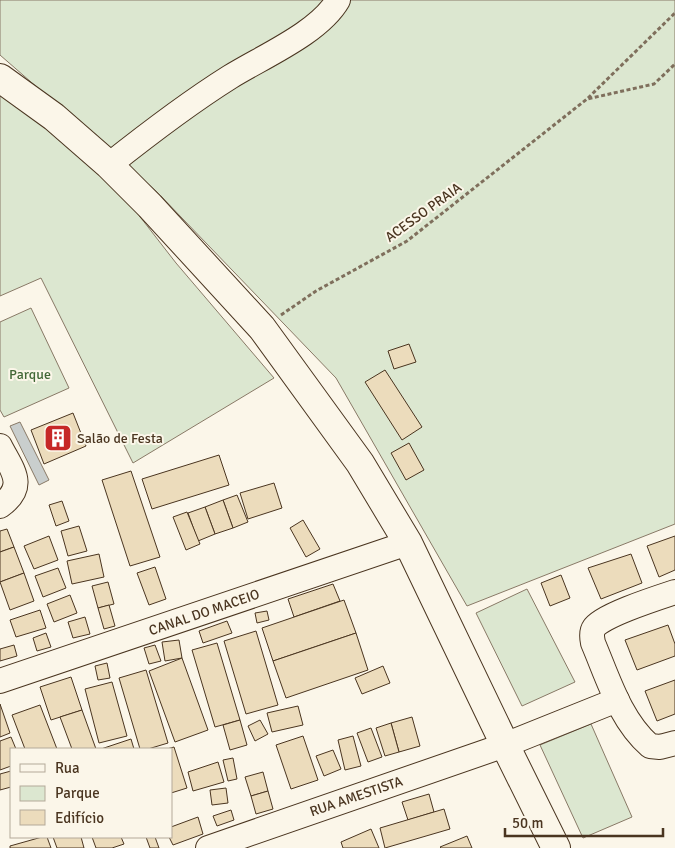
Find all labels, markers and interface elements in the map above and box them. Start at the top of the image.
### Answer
street label: ACESSO PRAIA [382,179,465,246]
park label: Parque [9,366,51,383]
building icon: Salão de Festa [43,423,73,453]
place label: Salão de Festa [77,430,163,447]
street label: CANAL DO MACEIO [147,586,262,639]
legend [10,748,172,838]
text: Rua [55,759,80,777]
street label: RUA AMESTISTA [307,772,405,820]
text: Parque [55,784,100,802]
scale bar [505,806,662,838]
text: Edifício [55,809,104,827]
text: 50 m [512,814,543,832]

